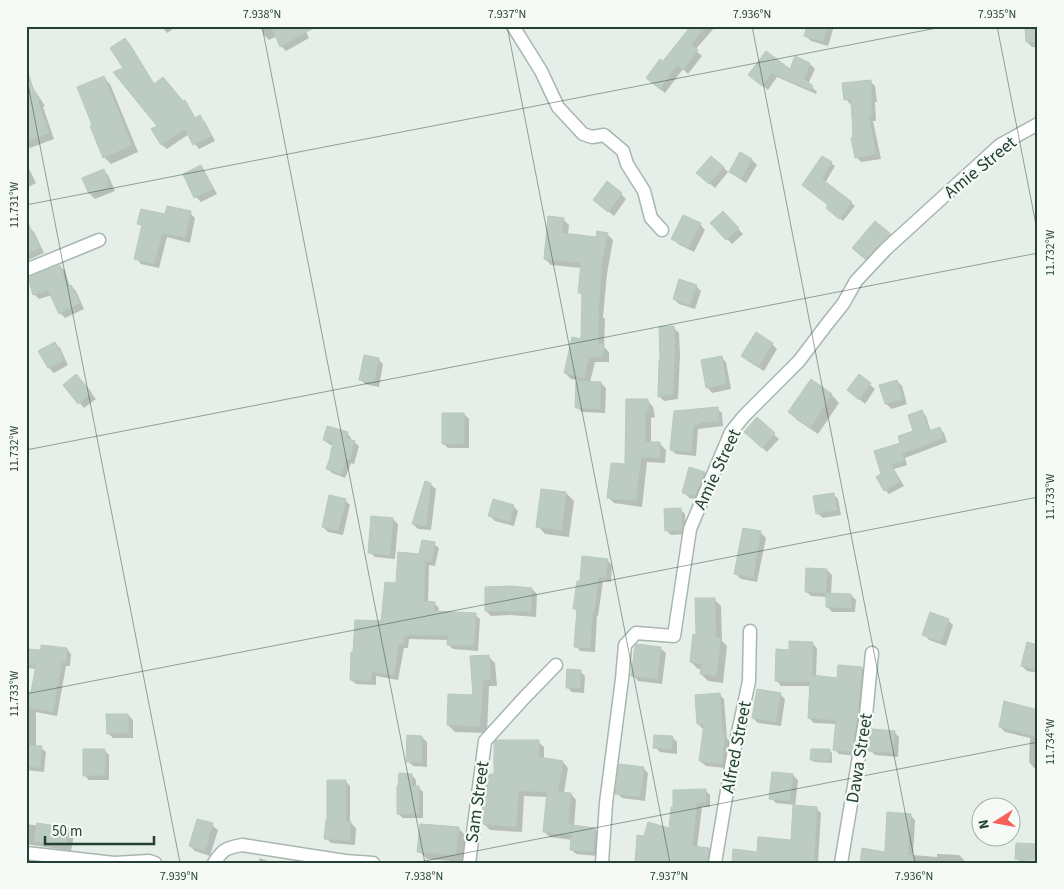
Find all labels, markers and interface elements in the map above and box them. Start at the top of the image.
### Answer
text: 7.938°N [243,6,281,23]
text: 7.937°N [488,6,526,23]
text: 7.936°N [733,6,771,23]
text: 7.935°N [978,6,1016,23]
street label: Amie Street [939,130,1022,204]
text: 11.731°W [6,181,23,228]
text: 11.732°W [1042,229,1059,276]
text: 11.732°W [6,425,23,472]
street label: Amie Street [688,425,747,514]
text: 11.733°W [1042,473,1059,520]
text: 11.733°W [6,670,23,717]
street label: Alfred Street [715,699,758,795]
street label: Dawa Street [840,711,879,805]
text: 11.734°W [1042,718,1059,765]
street label: Sam Street [459,760,496,845]
north arrow [972,796,1022,846]
scale bar [45,814,154,846]
text: N [974,818,995,831]
text: 50 m [52,821,82,842]
text: 7.939°N [160,868,198,885]
text: 7.938°N [405,868,443,885]
text: 7.937°N [650,868,688,885]
text: 7.936°N [895,868,933,885]

